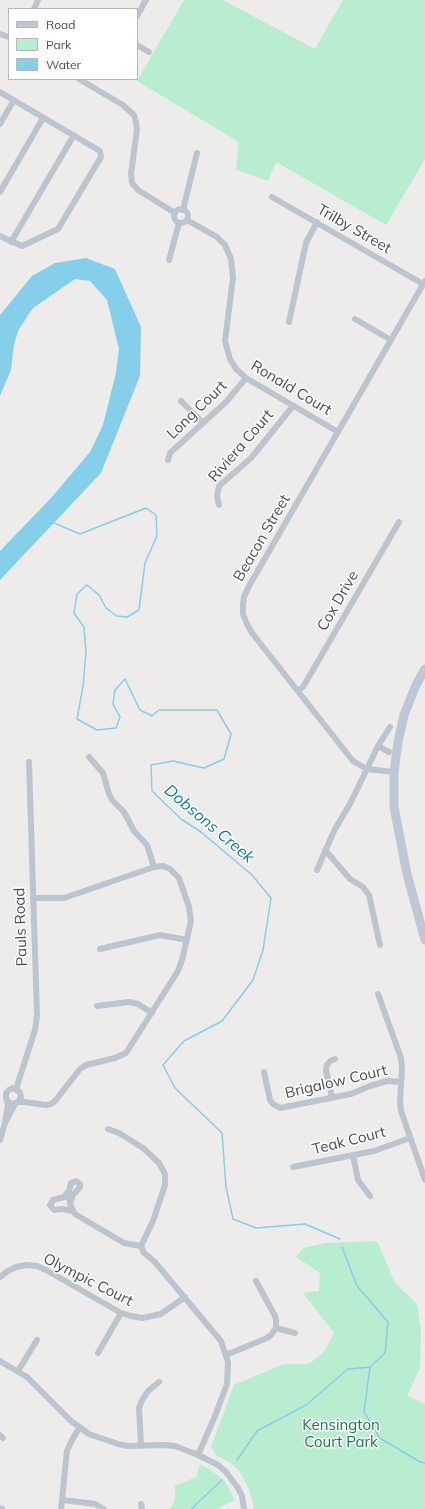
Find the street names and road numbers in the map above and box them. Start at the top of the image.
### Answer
street label: Trilby Street [314,201,394,257]
street label: Ronald Court [247,357,335,419]
street label: Long Court [163,377,231,443]
street label: Riviera Court [205,406,277,486]
street label: Beacon Street [230,491,294,585]
street label: Cox Drive [314,568,362,634]
street label: Pauls Road [11,887,31,967]
street label: Brigalow Court [283,1062,389,1102]
street label: Teak Court [311,1123,387,1159]
street label: Olympic Court [40,1250,136,1310]

